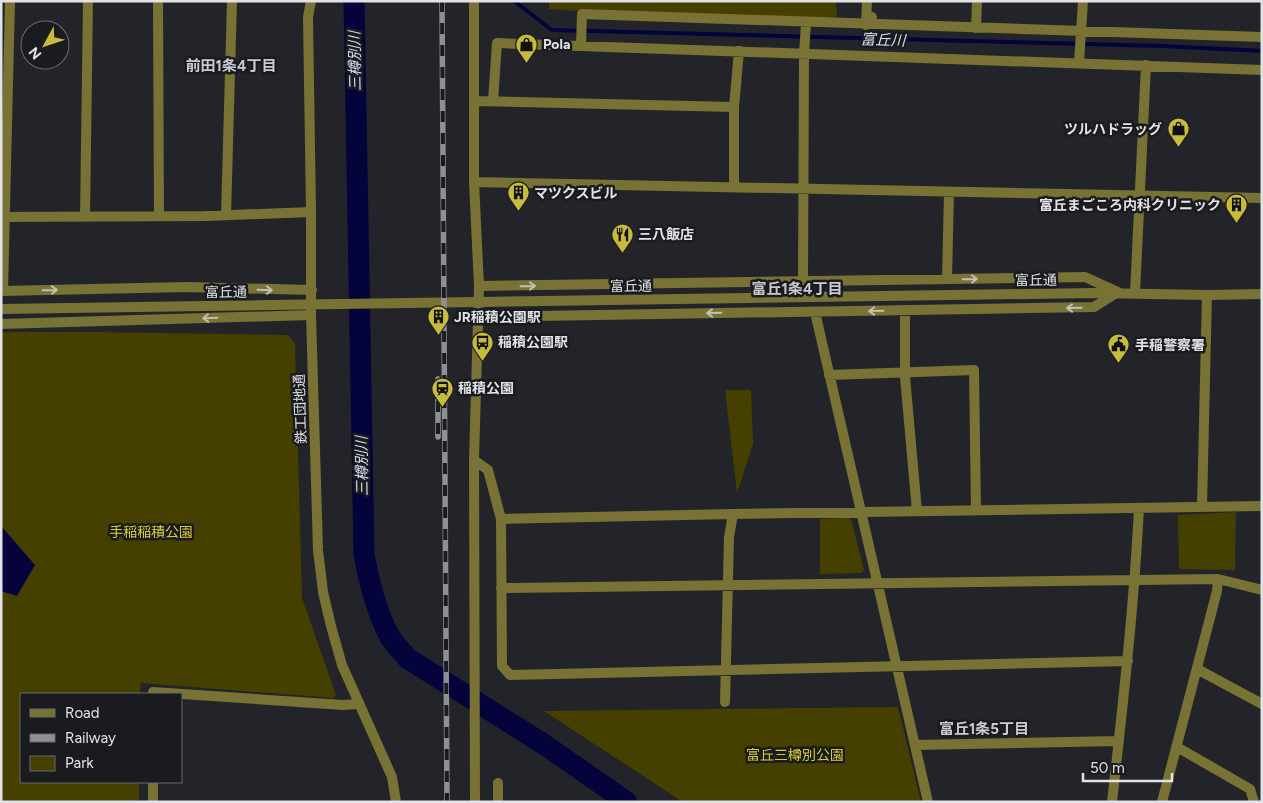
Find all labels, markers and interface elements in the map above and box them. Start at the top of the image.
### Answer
north arrow [20,20,70,70]
water label: 三樽別川 [345,29,365,91]
water label: 富丘川 [860,30,908,50]
shop icon: Pola [515,32,539,63]
place label: Pola [543,36,570,53]
text: N [25,43,45,63]
district label: 前田1条4丁目 [186,57,276,75]
shop icon: ツルハドラッグ [1166,117,1190,148]
place label: ツルハドラッグ [1064,121,1162,138]
building icon: マツクスビル [506,181,530,212]
place label: マツクスビル [534,185,618,202]
building icon: 富丘まごころ内科クリニック [1225,193,1249,224]
place label: 富丘まごころ内科クリニック [1039,197,1221,214]
restaurant icon: 三八飯店 [610,222,634,253]
place label: 三八飯店 [638,226,694,243]
street label: 富丘通 [1015,272,1057,289]
one-way arrow [962,274,978,284]
street label: 富丘通 [610,278,652,295]
district label: 富丘1条4丁目 [752,280,842,298]
one-way arrow [519,281,535,291]
street label: 富丘通 [205,284,247,301]
one-way arrow [42,285,58,295]
one-way arrow [257,285,273,294]
one-way arrow [1066,303,1082,312]
building icon: JR稲積公園駅 [426,305,450,336]
one-way arrow [869,306,885,316]
one-way arrow [706,308,722,318]
place label: JR稲積公園駅 [454,309,541,326]
one-way arrow [202,313,218,323]
bus stop icon: 稲積公園駅 [470,330,494,361]
public building icon: 手稲警察署 [1107,333,1131,364]
place label: 稲積公園駅 [498,334,568,351]
place label: 手稲警察署 [1135,337,1205,354]
street label: 鉄工団地通 [291,374,310,444]
station icon: 稲積公園 [430,376,454,407]
place label: 稲積公園 [458,380,514,397]
water label: 三樽別川 [352,434,372,496]
park label: 手稲稲積公園 [109,524,193,541]
legend [20,693,182,783]
text: Road [65,704,100,722]
district label: 富丘1条5丁目 [939,720,1029,738]
text: Railway [65,729,116,747]
park label: 富丘三樽別公園 [746,747,844,764]
scale bar [1083,750,1172,782]
text: Park [65,754,94,772]
text: 50 m [1090,759,1125,777]

